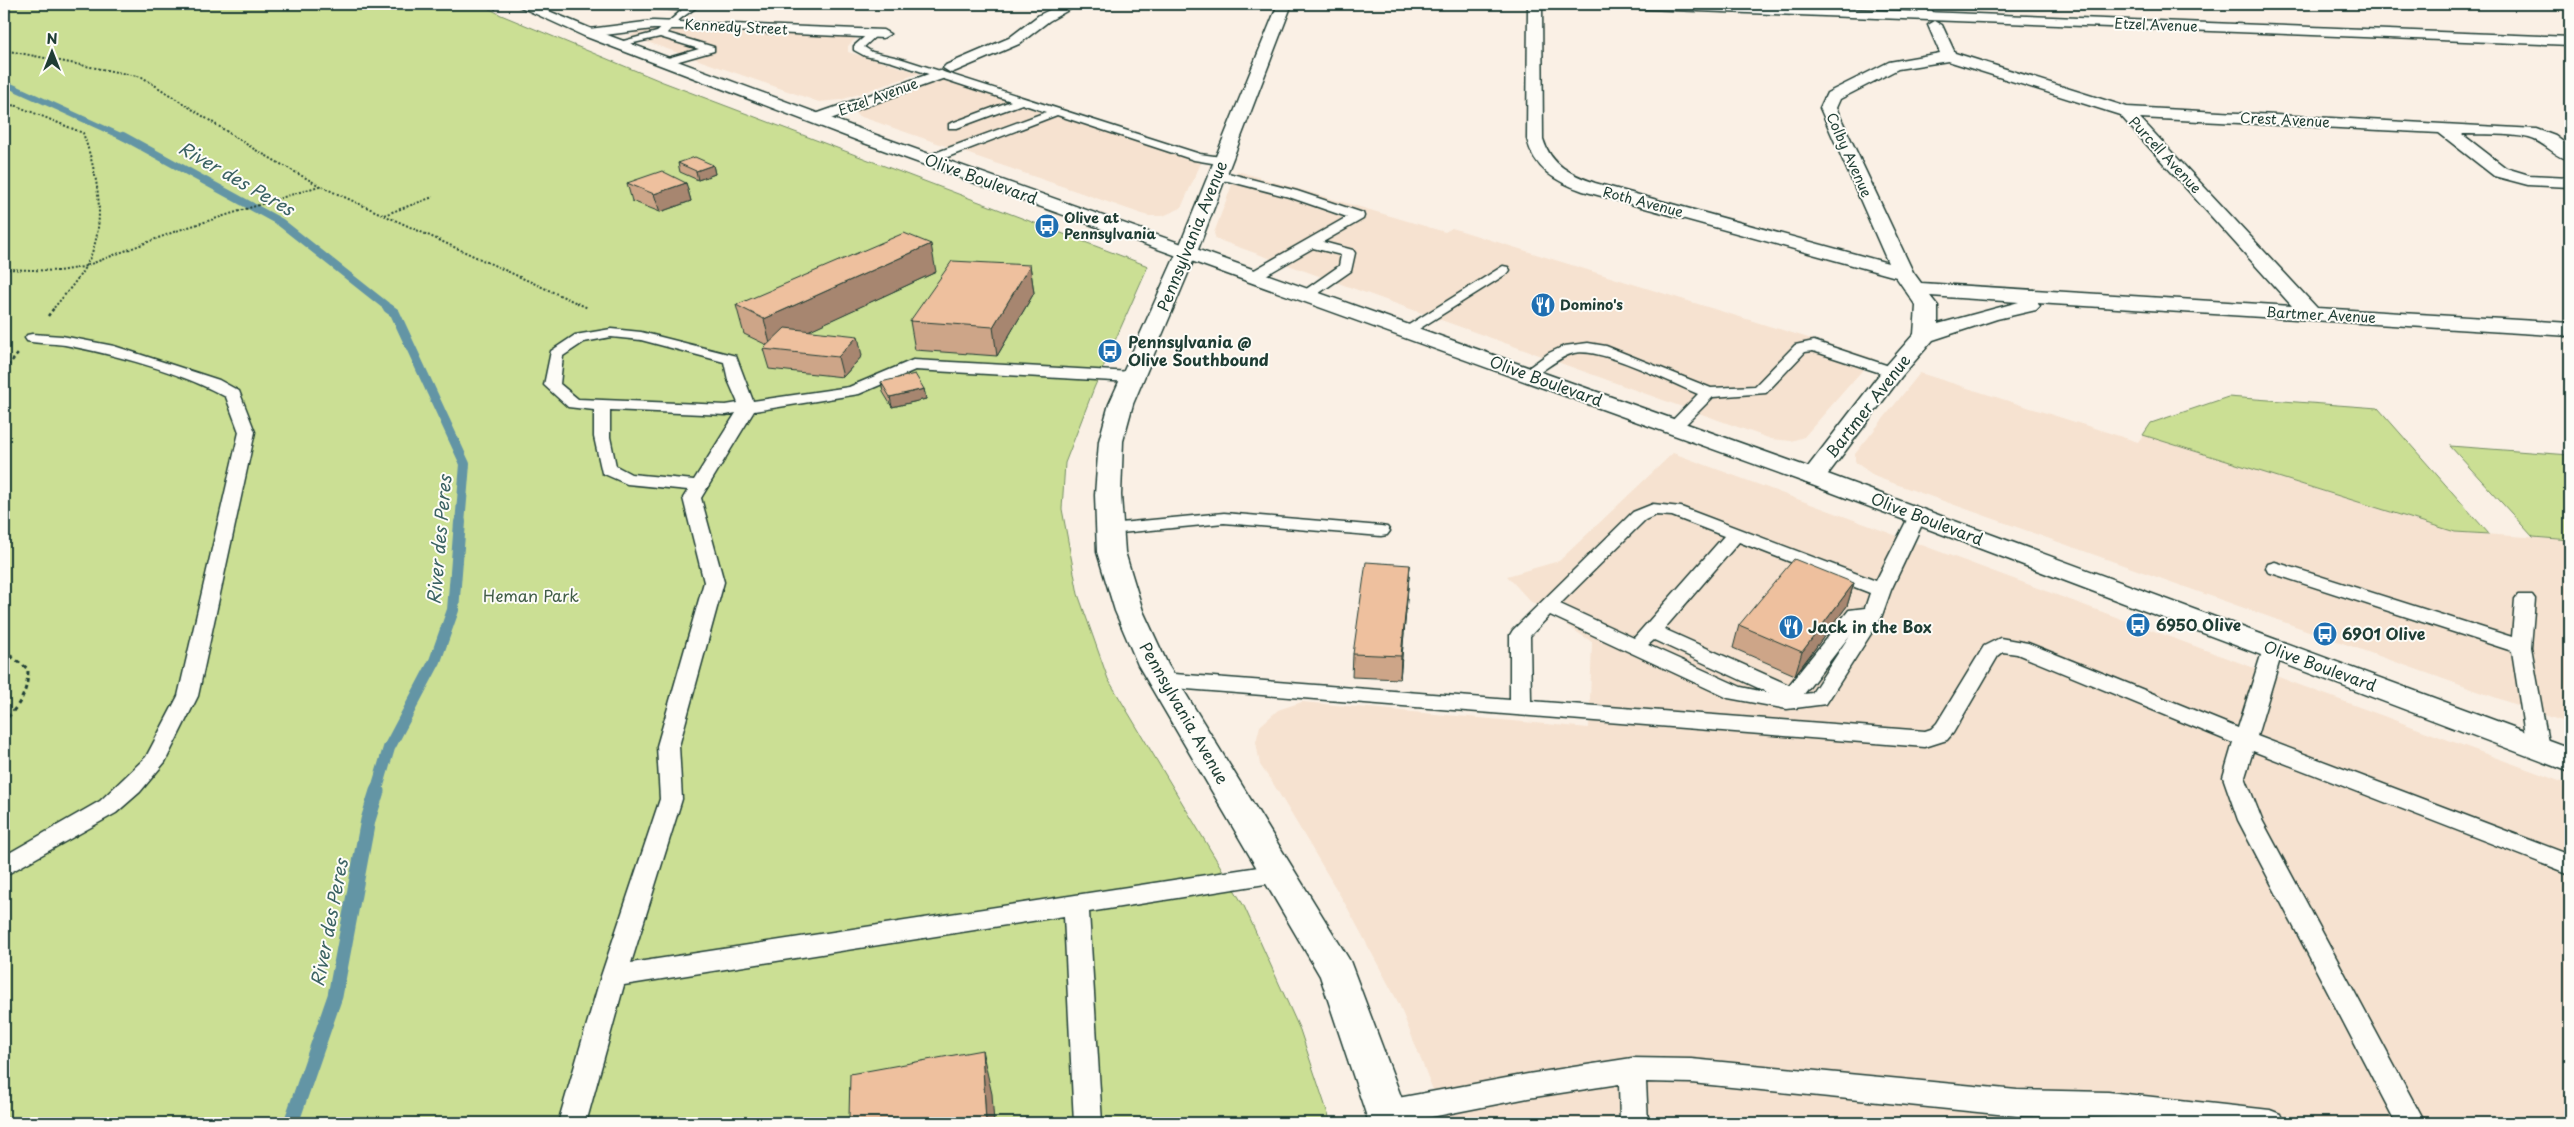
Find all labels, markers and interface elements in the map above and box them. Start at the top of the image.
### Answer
street label: Kennedy Street [684,13,788,40]
street label: Etzel Avenue [2114,13,2199,36]
north arrow [28,28,78,78]
text: N [46,28,58,49]
street label: Etzel Avenue [835,72,921,121]
street label: Crest Avenue [2240,107,2331,132]
street label: Colby Avenue [1821,109,1878,201]
street label: Purcell Avenue [2124,111,2207,198]
water label: River des Peres [174,134,301,223]
street label: Olive Boulevard [922,147,1041,210]
street label: Pennsylvania Avenue [1150,156,1232,315]
street label: Roth Avenue [1601,181,1686,222]
place label: Olive at Pennsylvania [1064,207,1156,244]
bus stop icon: Olive at Pennsylvania [1034,213,1060,239]
restaurant icon: Domino's [1530,292,1556,318]
place label: Domino's [1560,294,1623,315]
street label: Bartmer Avenue [2266,301,2377,328]
place label: Pennsylvania @ Olive Southbound [1128,329,1269,371]
bus stop icon: Pennsylvania @ Olive Southbound [1097,338,1123,364]
street label: Bartmer Avenue [1819,348,1916,462]
street label: Olive Boulevard [1487,349,1606,412]
water label: River des Peres [419,473,458,605]
street label: Olive Boulevard [1868,486,1987,551]
park label: Heman Park [483,583,579,607]
bus stop icon: 6950 Olive [2125,612,2151,638]
place label: 6950 Olive [2156,612,2241,636]
restaurant icon: Jack in the Box [1778,614,1804,640]
place label: Jack in the Box [1808,614,1932,638]
bus stop icon: 6901 Olive [2312,621,2338,647]
place label: 6901 Olive [2342,621,2426,645]
street label: Olive Boulevard [2261,634,2380,697]
street label: Pennsylvania Avenue [1134,637,1236,788]
water label: River des Peres [303,855,354,989]

